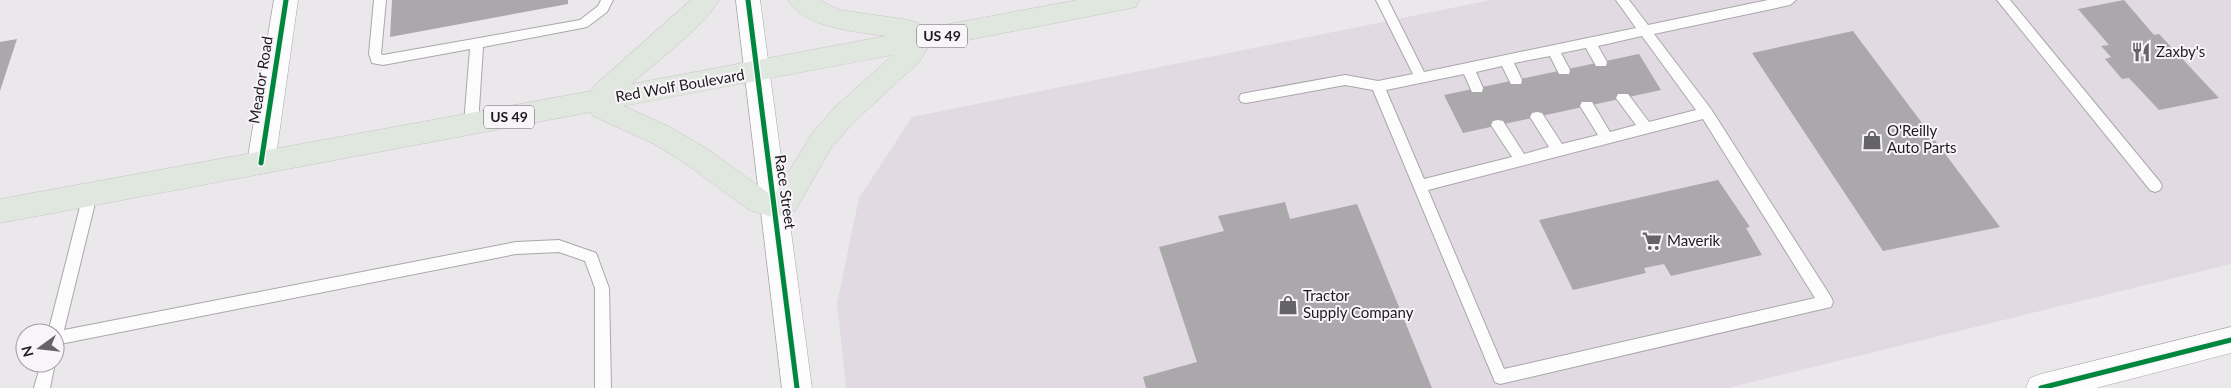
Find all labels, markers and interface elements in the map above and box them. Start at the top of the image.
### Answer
road number: US 49 [917,24,967,48]
street label: Meador Road [244,35,276,125]
restaurant icon: Zaxby's [2130,41,2152,63]
place label: Zaxby's [2156,42,2205,60]
street label: Red Wolf Boulevard [614,65,746,105]
road number: US 49 [484,105,534,128]
place label: O'Reilly Auto Parts [1887,121,1957,156]
shop icon: O'Reilly Auto Parts [1861,129,1883,151]
street label: Race Street [772,153,800,231]
supermarket icon: Maverik [1641,230,1663,252]
place label: Maverik [1667,231,1721,249]
place label: Tractor Supply Company [1303,286,1414,321]
shop icon: Tractor Supply Company [1277,294,1299,316]
north arrow [15,323,65,373]
text: N [17,344,37,359]

